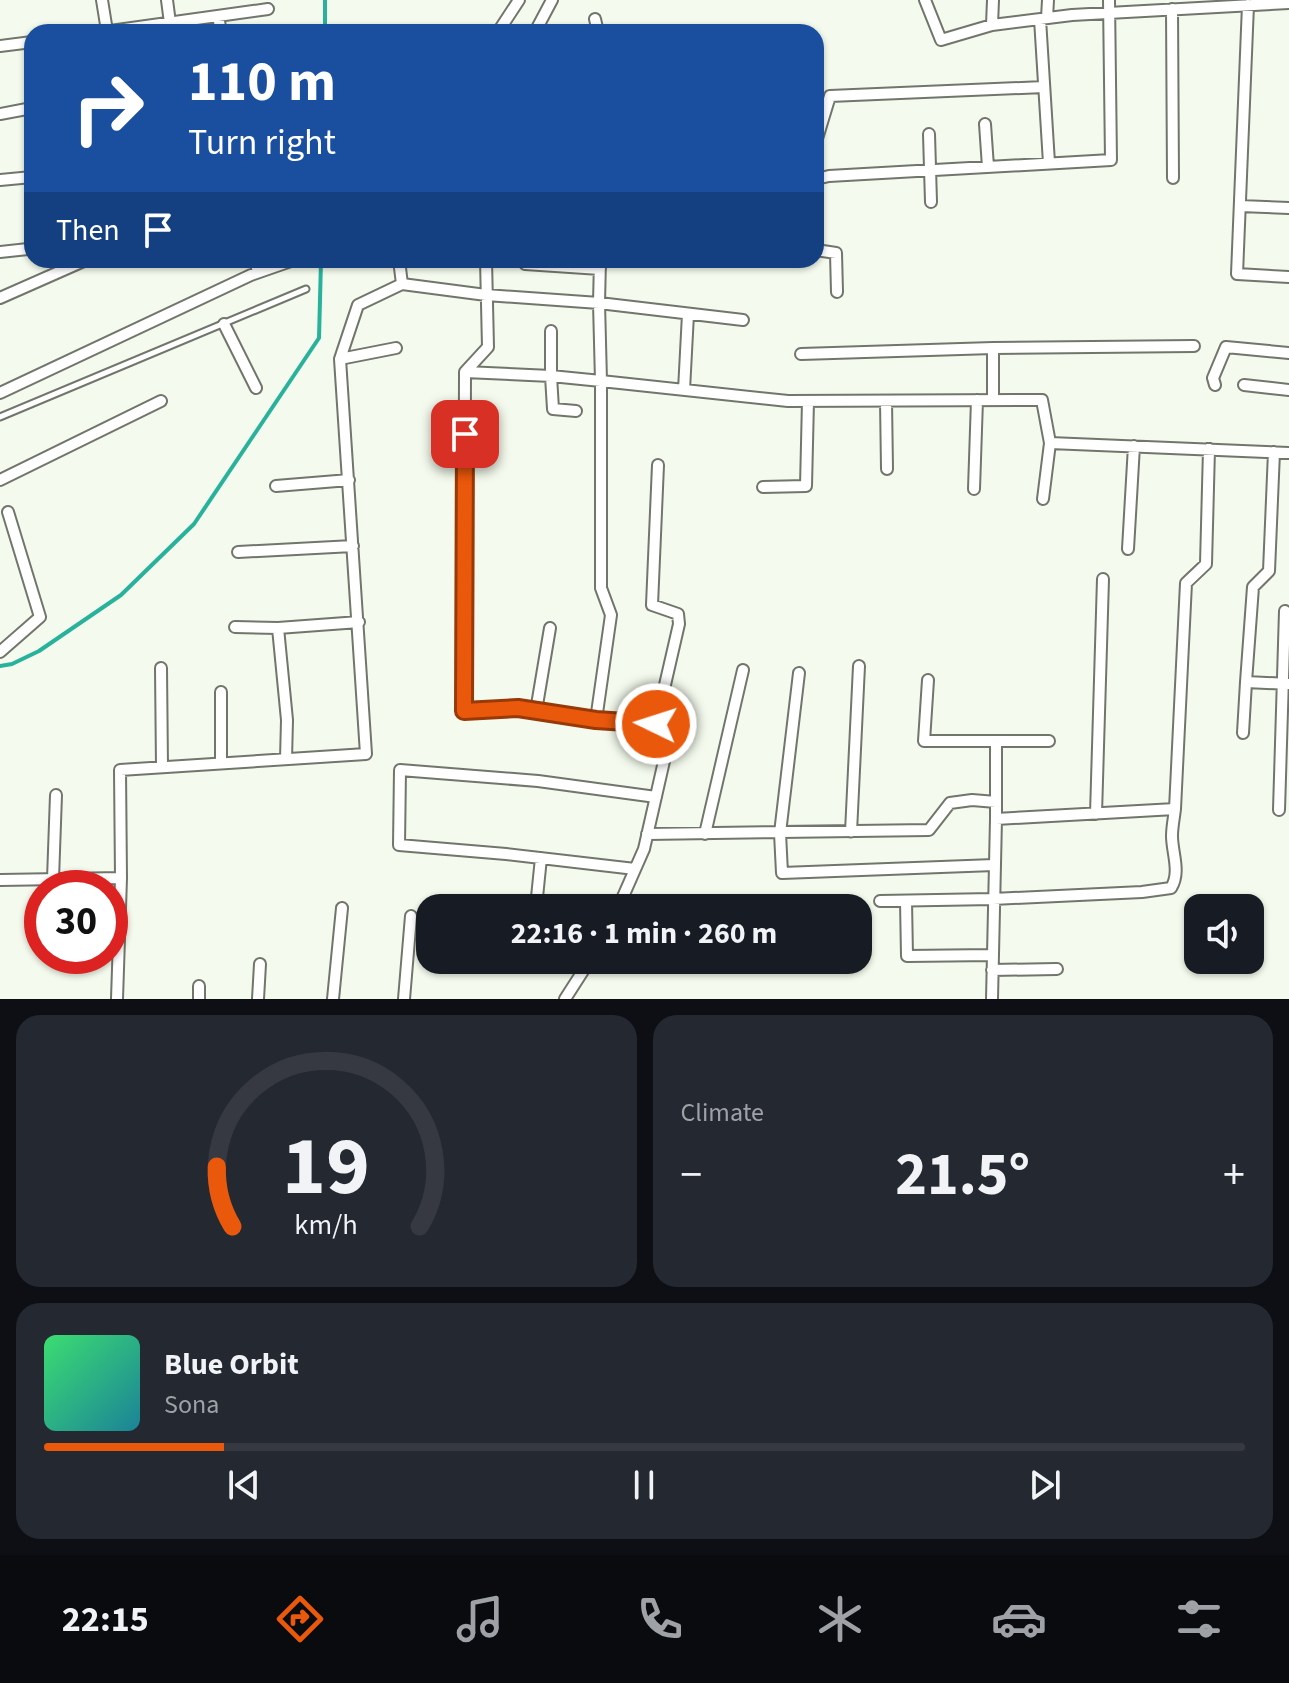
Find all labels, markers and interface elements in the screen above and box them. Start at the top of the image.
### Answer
text: 110 m [188,43,336,122]
icon: right [56,56,160,160]
text: Turn right [188,117,336,168]
icon: arrive [136,208,180,252]
text: Then [56,209,120,252]
pin [431,400,499,468]
icon: arrive [443,412,487,456]
position arrow [614,682,698,766]
speed limit sign: 30 [24,870,128,974]
map controls [1184,894,1264,974]
button: sound [1184,894,1264,974]
text: 22:16 · 1 min · 260 m [511,912,777,955]
text: Climate [681,1094,764,1131]
text: 19 [282,1108,370,1226]
text: 21.5° [895,1133,1030,1218]
text: − [681,1144,702,1207]
text: + [1223,1144,1245,1207]
text: km/h [295,1205,358,1245]
text: Blue Orbit [164,1343,299,1386]
text: Sona [164,1386,219,1423]
icon: previous [222,1463,266,1507]
icon: pause [622,1463,666,1507]
icon: next [1023,1463,1067,1507]
icon: directions [272,1591,328,1647]
icon: music [452,1591,508,1647]
icon: phone [632,1591,688,1647]
icon: climate [812,1591,868,1647]
icon: car [991,1591,1047,1647]
icon: filters [1171,1591,1227,1647]
text: 22:15 [62,1594,149,1645]

